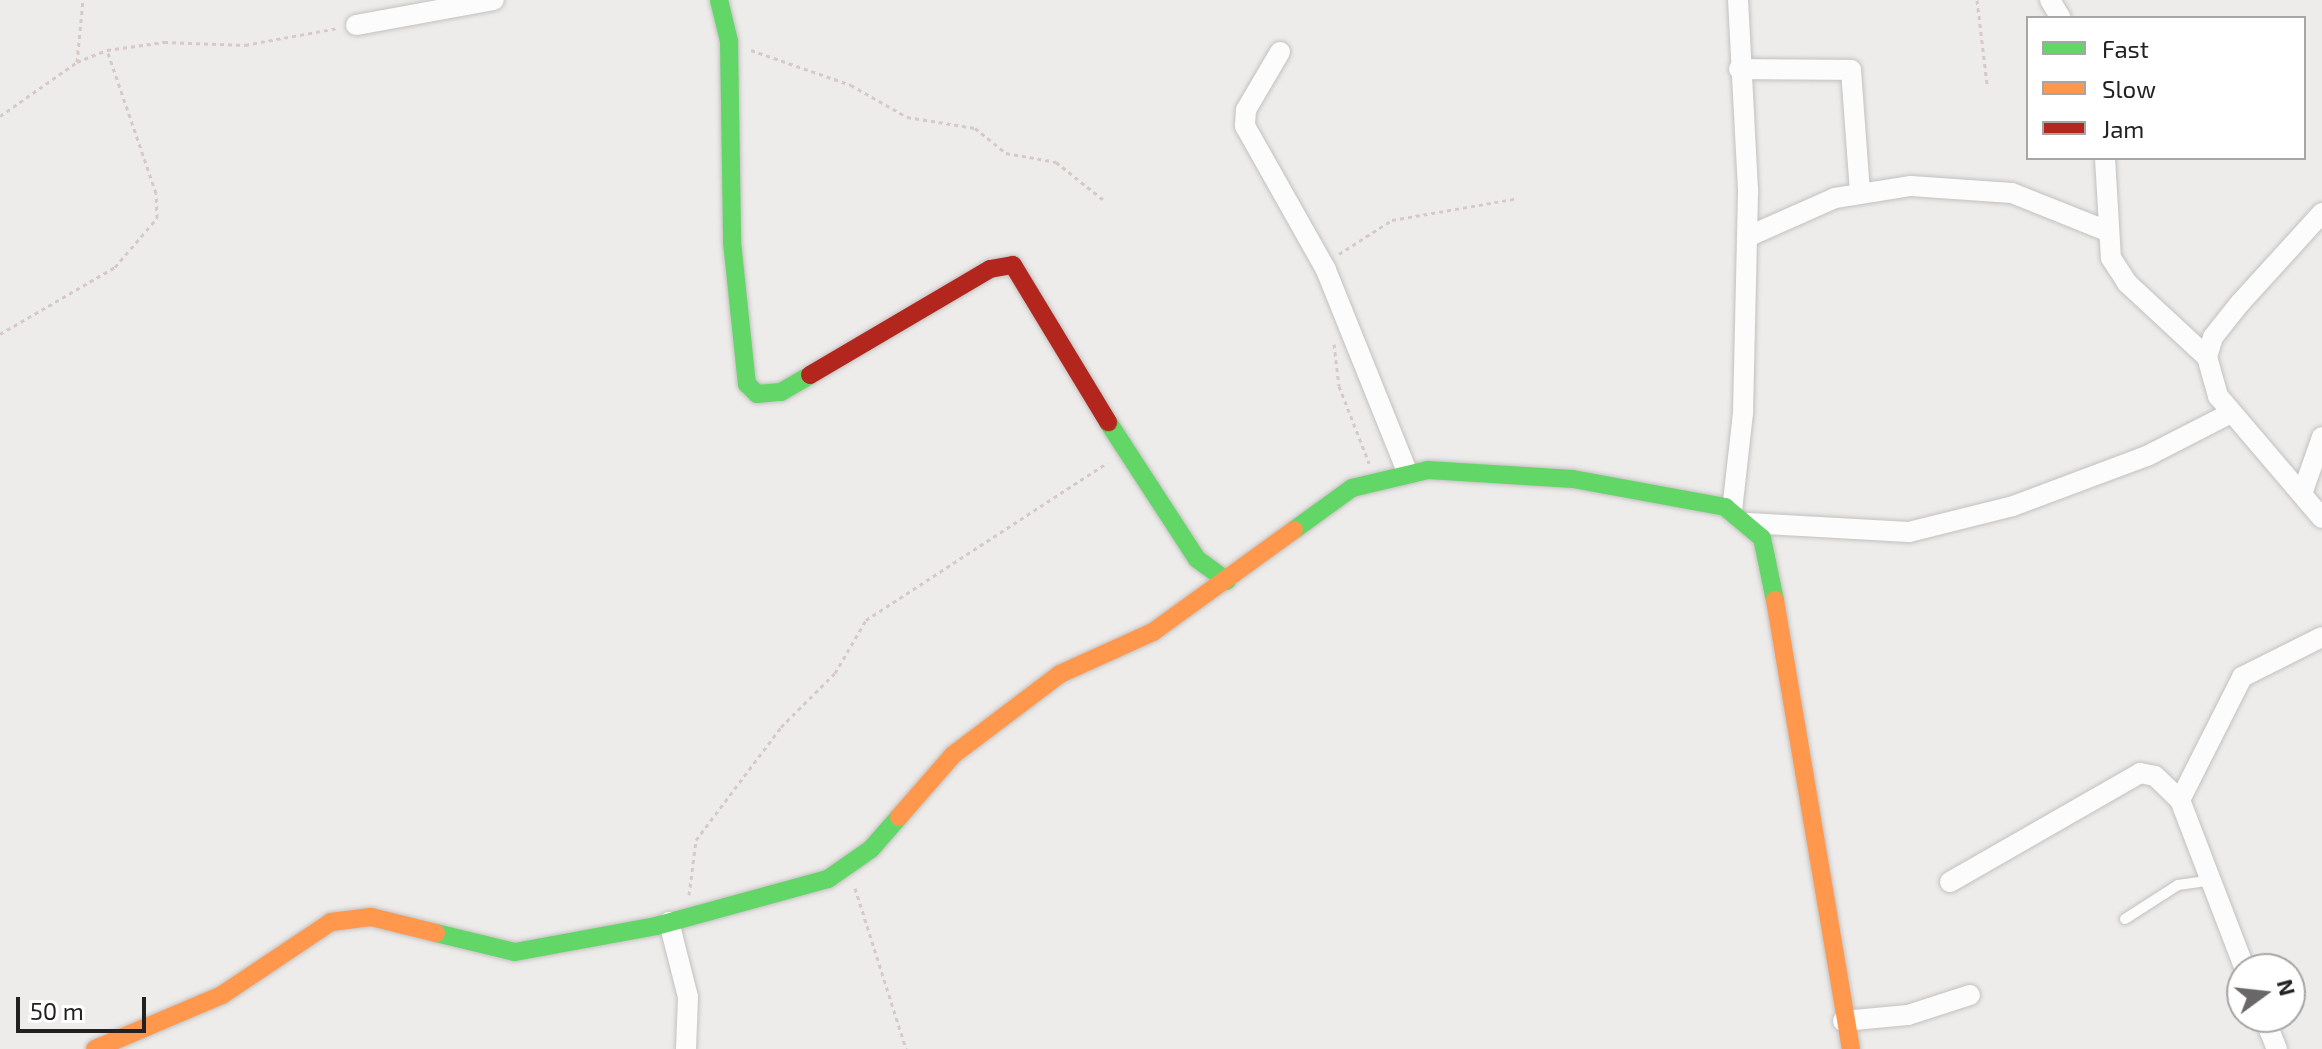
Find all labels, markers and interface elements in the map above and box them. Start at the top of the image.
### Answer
legend [2026,16,2306,160]
text: Fast [2102,34,2149,63]
text: Slow [2102,74,2156,103]
text: Jam [2102,114,2144,143]
north arrow [2226,953,2306,1033]
text: N [2273,976,2302,998]
scale bar [20,981,150,1031]
text: 50 m [30,996,84,1025]

